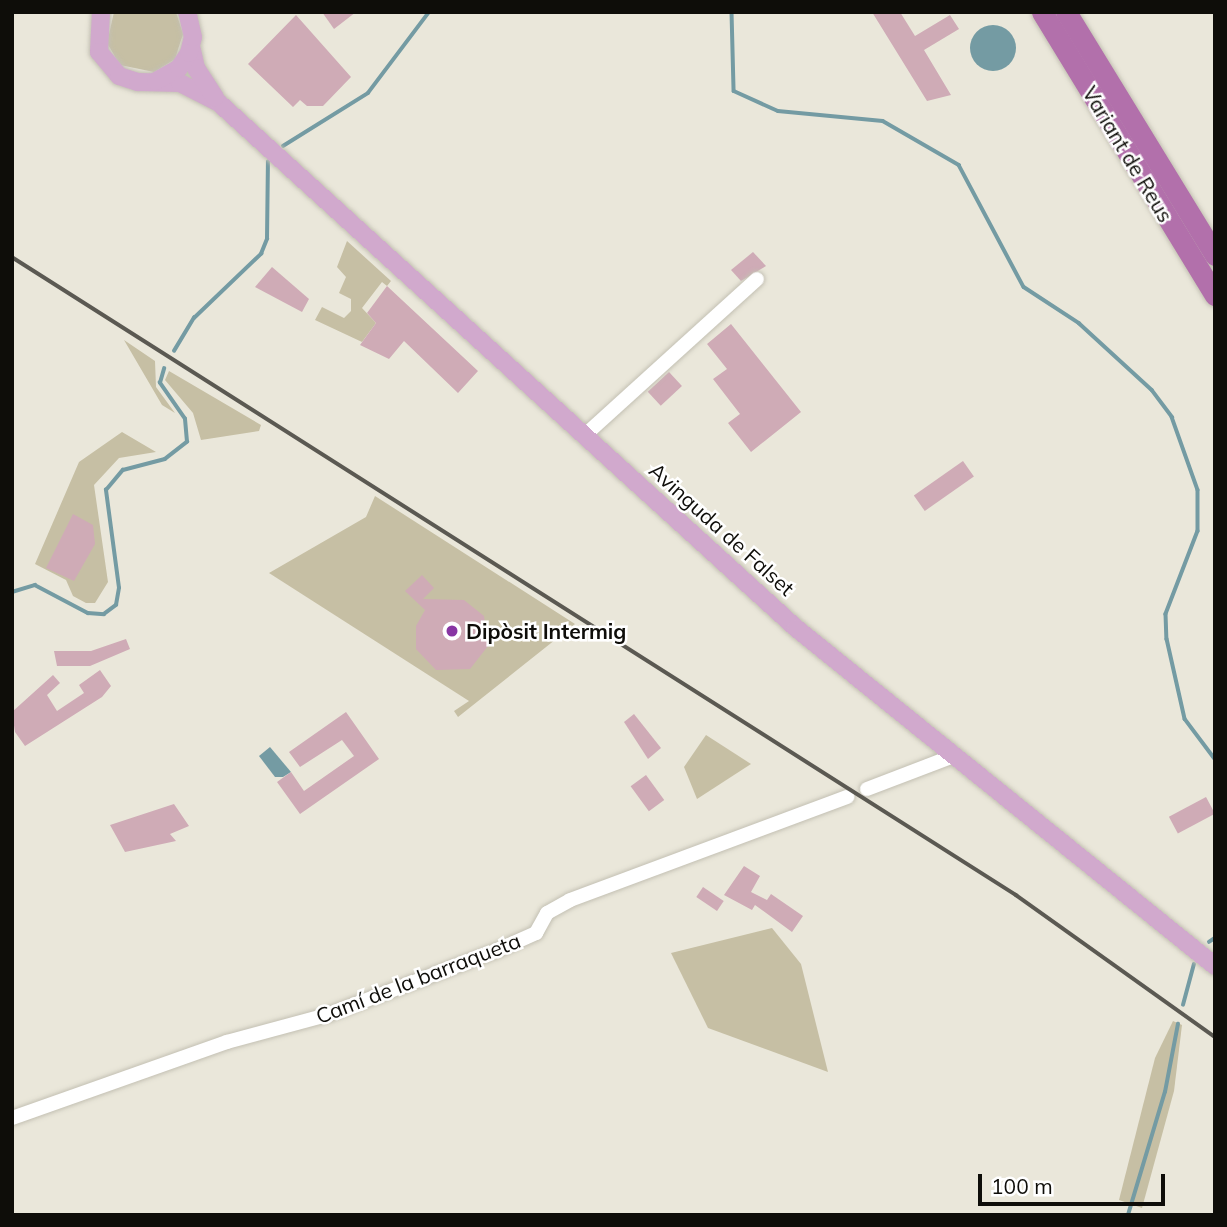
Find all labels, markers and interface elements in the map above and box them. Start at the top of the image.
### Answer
street label: Variant de Reus [1077,81,1179,227]
street label: Avinguda de Falset [644,457,800,601]
place label: Dipòsit Intermig [466,618,626,644]
marker: Dipòsit Intermig [444,623,460,639]
street label: Camí de la barraqueta [312,927,524,1029]
scale bar [982,1160,1169,1204]
text: 100 m [991,1173,1053,1199]

